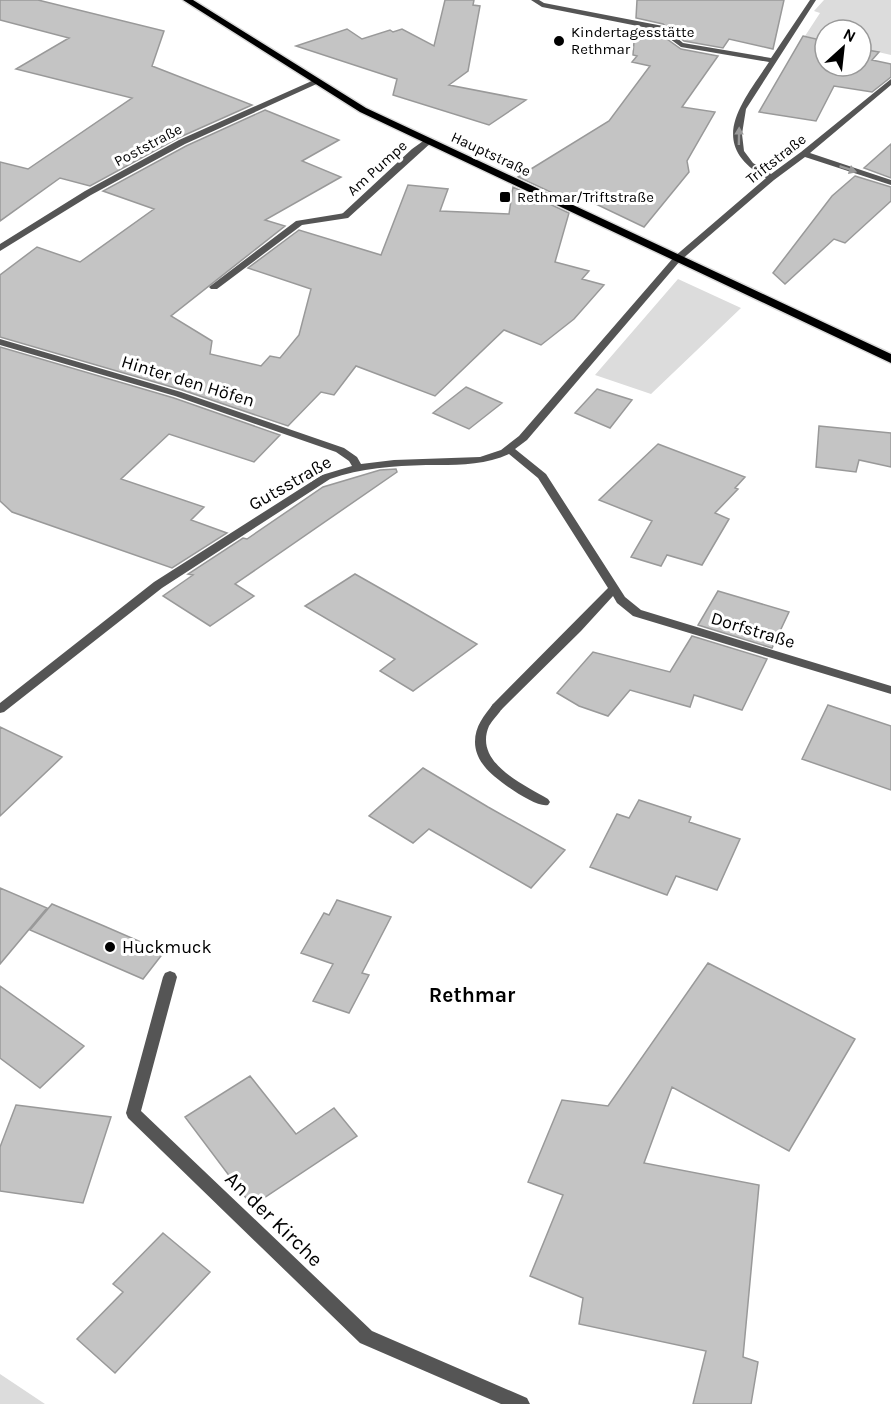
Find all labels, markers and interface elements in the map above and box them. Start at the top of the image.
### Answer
north arrow [813,18,873,78]
place label: Kindertagesstätte Rethmar [571,23,694,58]
text: N [840,24,859,46]
marker: Kindertagesstätte Rethmar [552,34,566,48]
street label: Poststraße [111,120,185,170]
one-way arrow [734,127,744,146]
street label: Hauptstraße [448,128,534,180]
street label: Triftstraße [742,130,810,188]
street label: Am Pumpe [343,137,411,199]
one-way arrow [839,164,857,174]
place label: Rethmar/Triftstraße [517,188,654,206]
marker: Rethmar/Triftstraße [498,190,512,204]
street label: Hinter den Höfen [119,350,257,412]
street label: Gutsstraße [245,451,335,515]
street label: Dorfstraße [708,607,798,653]
place label: Huckmuck [122,936,212,958]
marker: Huckmuck [103,940,117,954]
district label: Rethmar [429,983,516,1007]
street label: An der Kirche [220,1166,328,1272]

